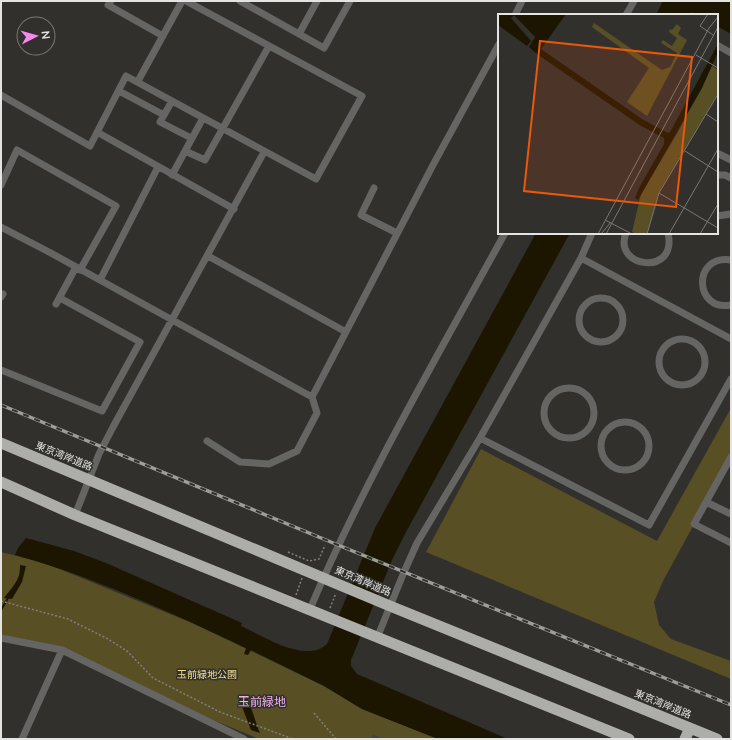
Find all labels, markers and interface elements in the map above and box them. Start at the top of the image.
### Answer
inset map [498,14,718,234]
north arrow [16,16,56,56]
text: N [39,30,53,40]
street label: 東京湾岸道路 [34,439,94,473]
street label: 東京湾岸道路 [333,563,393,599]
park label: 玉前緑地公園 [177,668,237,681]
street label: 東京湾岸道路 [633,687,693,721]
district label: 玉前緑地 [238,694,286,709]

